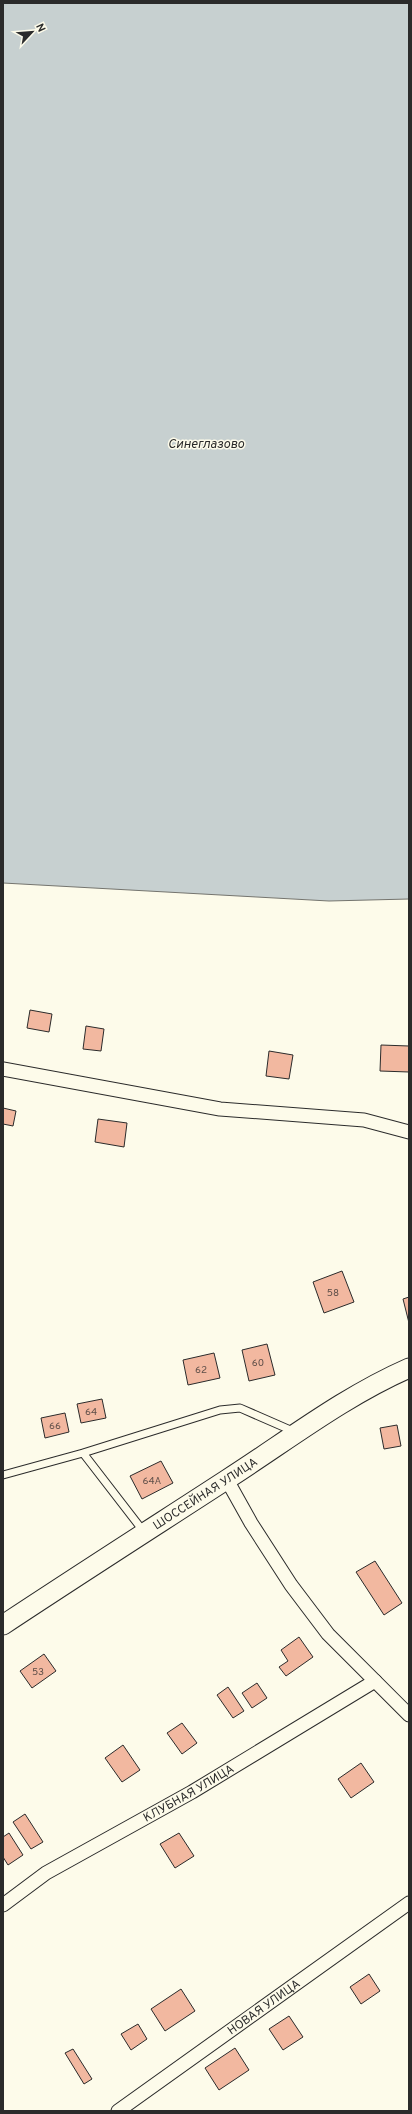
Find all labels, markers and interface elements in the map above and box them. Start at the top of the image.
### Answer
north arrow [12,12,52,52]
text: N [32,21,48,35]
water label: Синеглазово [168,437,244,453]
house number: 58 [327,1287,339,1300]
house number: 60 [252,1357,264,1370]
house number: 62 [195,1364,207,1377]
house number: 64 [85,1406,97,1419]
house number: 66 [49,1420,61,1433]
street label: ШОССЕЙНАЯ УЛИЦА [150,1454,261,1534]
house number: 64А [143,1475,162,1488]
house number: 53 [32,1666,44,1679]
street label: КЛУБНАЯ УЛИЦА [141,1761,237,1826]
street label: НОВАЯ УЛИЦА [225,1976,304,2039]

